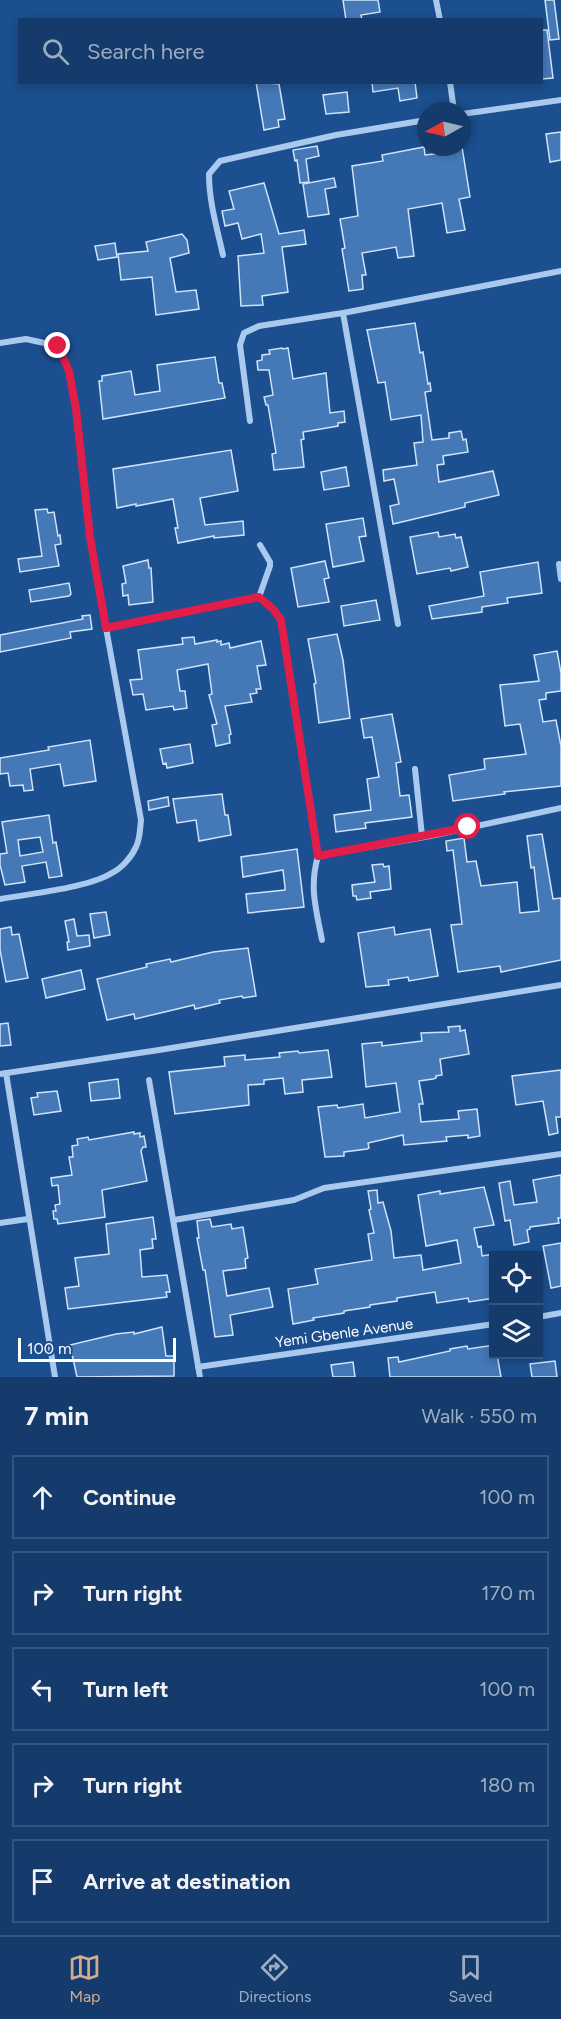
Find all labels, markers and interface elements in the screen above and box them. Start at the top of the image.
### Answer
search box [18,18,543,84]
icon: search [39,35,72,68]
text: Search here [87,38,205,65]
north arrow [417,102,471,156]
route end [44,332,70,358]
route start [454,813,480,839]
map controls [489,1251,543,1359]
button: locate [489,1251,543,1305]
button: layers [489,1305,543,1359]
street label: Yemi Gbenle Avenue [274,1314,414,1352]
scale bar [18,1335,176,1362]
text: 100 m [27,1339,72,1358]
text: 7 min [24,1400,89,1432]
text: Walk · 550 m [422,1404,537,1428]
icon: ahead [26,1481,59,1514]
text: Continue [83,1484,176,1511]
text: 100 m [479,1485,535,1509]
icon: right [26,1577,59,1610]
text: Turn right [83,1580,182,1607]
text: 170 m [481,1581,535,1605]
icon: left [26,1673,59,1706]
text: Turn left [83,1676,169,1703]
text: 100 m [479,1677,535,1701]
icon: right [26,1769,59,1802]
text: Turn right [83,1772,182,1799]
text: 180 m [480,1773,535,1797]
icon: arrive [26,1865,59,1898]
text: Arrive at destination [83,1868,291,1895]
tab: Map [68,1951,101,2006]
tab: Directions [238,1951,311,2006]
tab: Saved [448,1951,493,2006]

